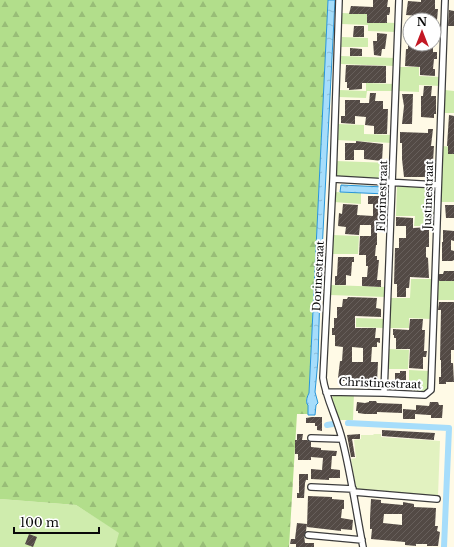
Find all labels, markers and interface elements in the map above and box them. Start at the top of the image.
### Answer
north arrow [402,12,442,52]
text: N [417,15,428,29]
street label: Florinestraat [374,159,390,232]
street label: Justinestraat [420,159,436,232]
street label: Dorinestraat [309,240,327,312]
street label: Christinestraat [338,375,423,391]
scale bar [14,509,99,535]
text: 100 m [20,515,59,530]

